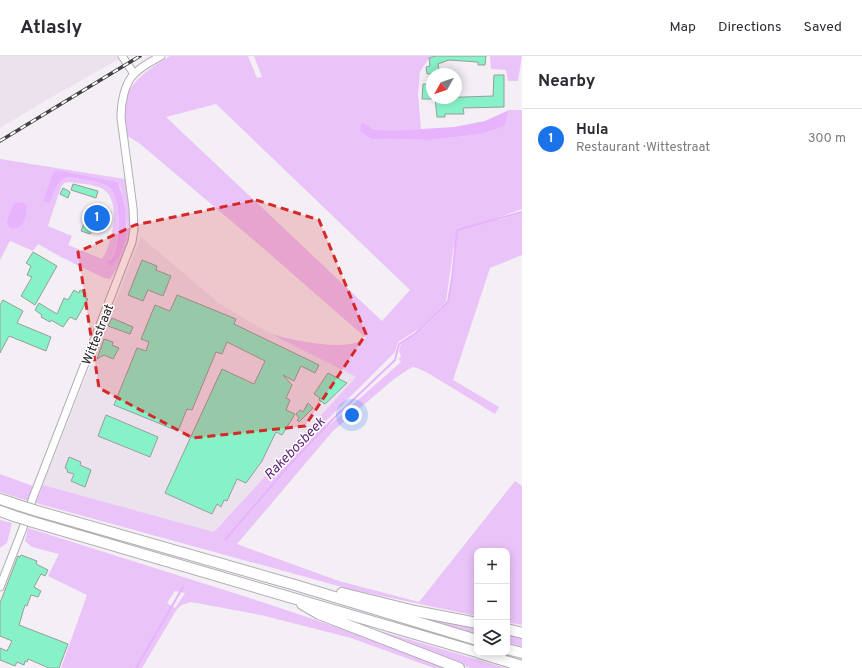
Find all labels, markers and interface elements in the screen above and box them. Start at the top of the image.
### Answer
text: Atlasly [20,16,82,40]
text: Map [670,19,696,36]
text: Directions [718,19,782,36]
text: Saved [804,19,842,36]
north arrow [426,68,462,104]
text: Nearby [538,71,595,93]
text: Hula [576,121,608,140]
text: 1 [548,131,554,147]
text: 300 m [808,131,846,147]
text: Restaurant · Wittestraat [576,140,710,156]
pin: 1 [84,203,110,233]
street label: Wittestraat [79,302,118,368]
your location [342,405,362,425]
water label: Rakebosbeek [261,414,330,484]
map controls [474,548,510,656]
button: + [474,548,510,584]
button: − [474,584,510,620]
button: layers [474,620,510,656]

